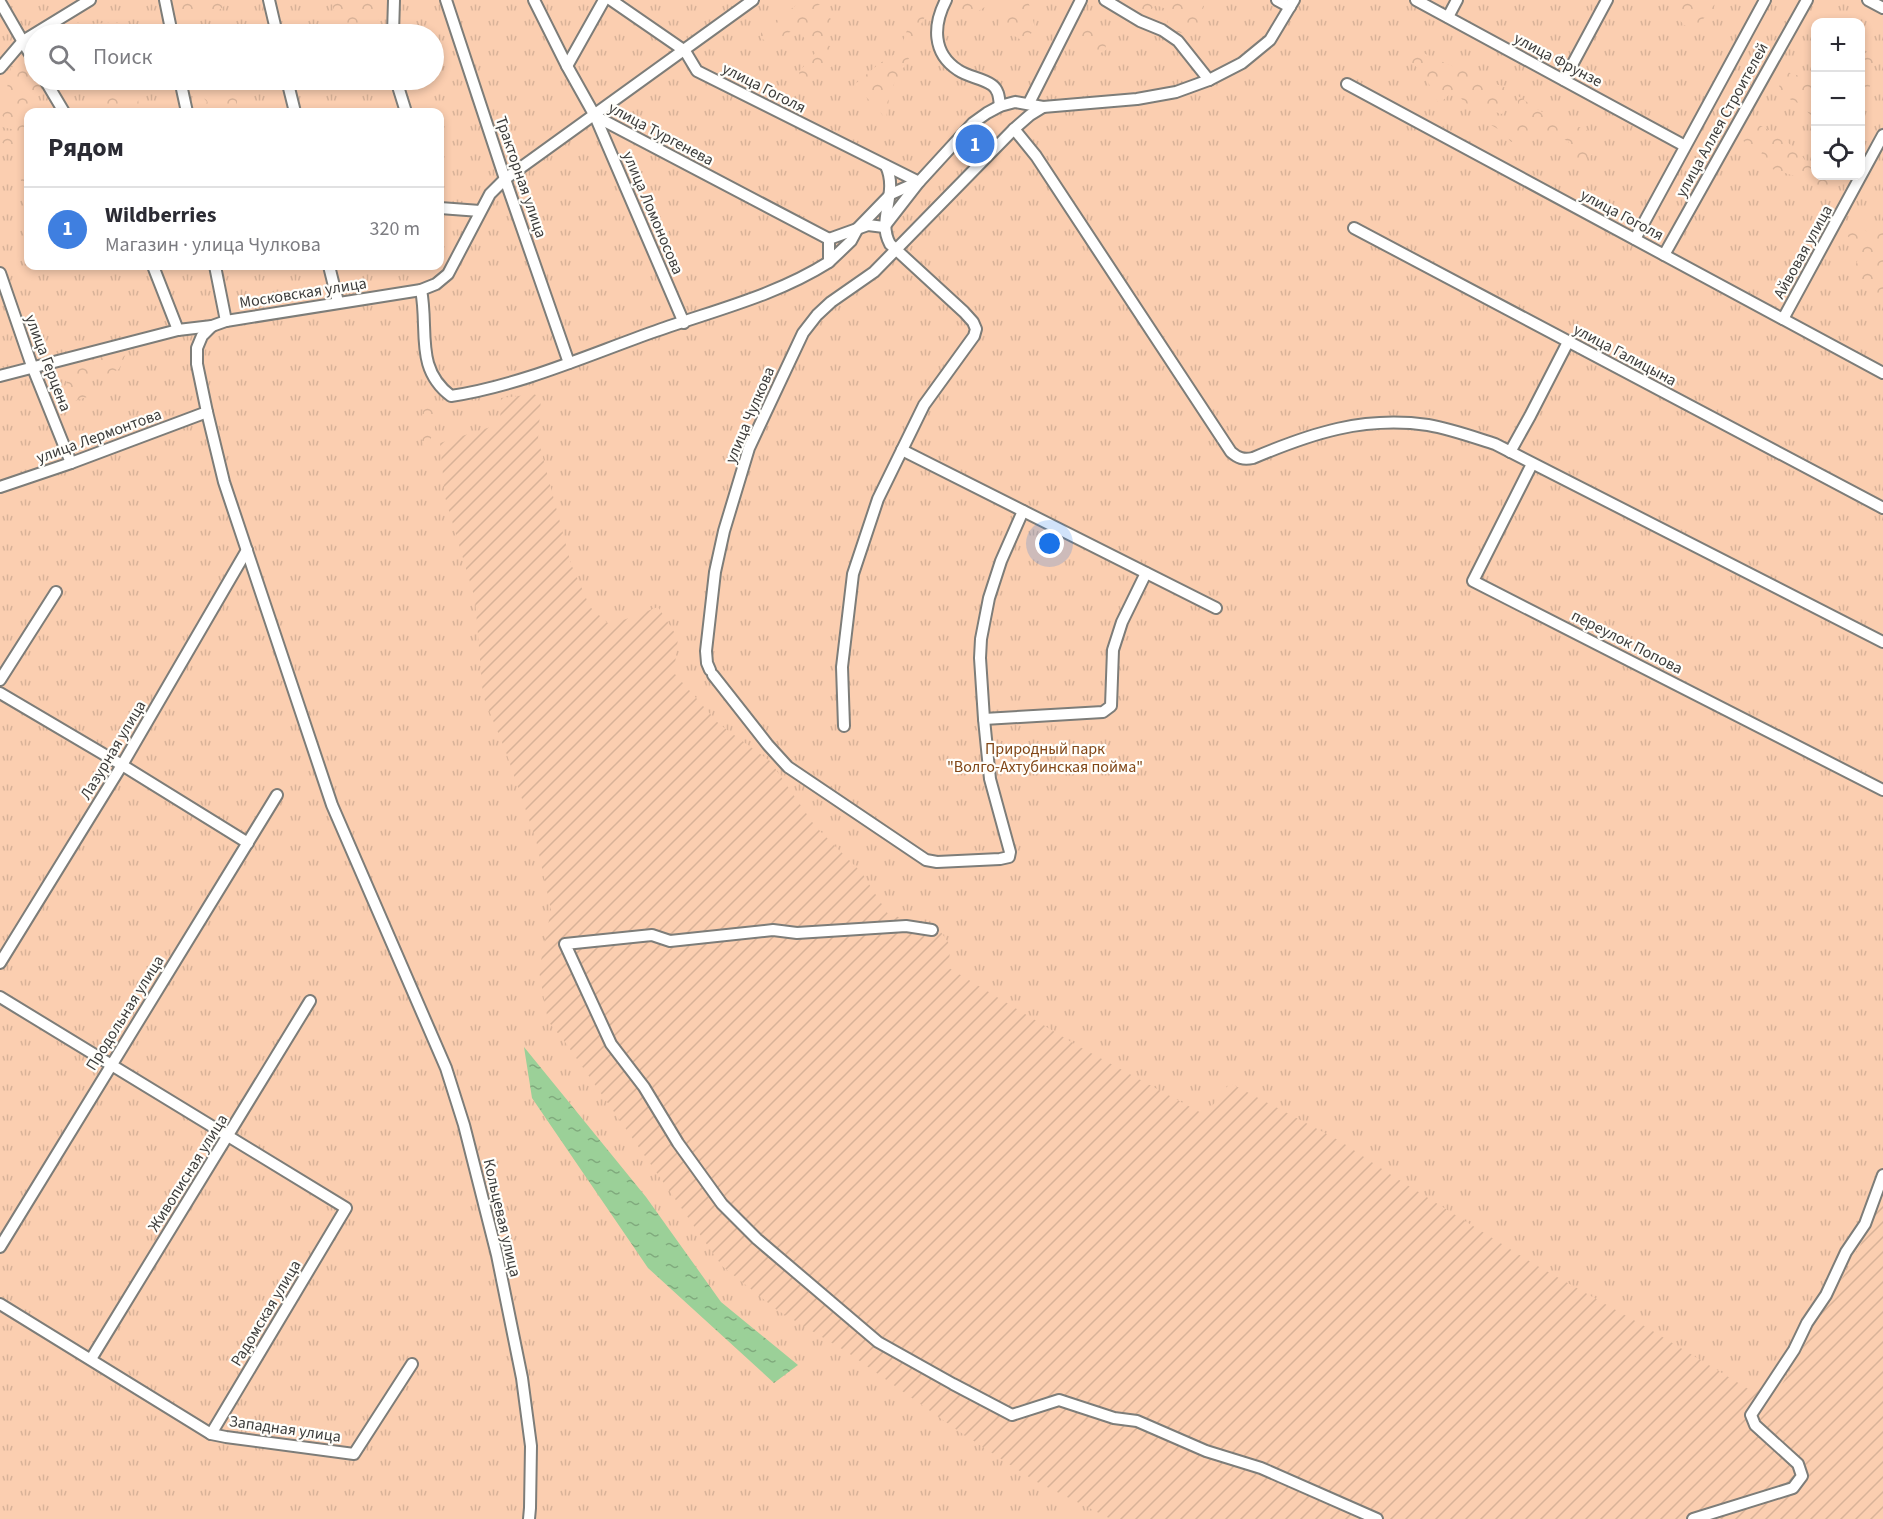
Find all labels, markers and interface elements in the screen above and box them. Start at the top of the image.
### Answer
map controls [1811,18,1865,180]
button: + [1811,18,1865,72]
search box [24,24,444,90]
street label: улица Фрунзе [1510,27,1606,93]
street label: улица Аллея Строителей [1670,39,1774,201]
icon: search [45,41,78,74]
text: Поиск [93,41,152,73]
street label: улица Гоголя [718,57,810,119]
button: − [1811,72,1865,126]
street label: улица Тургенева [604,97,718,171]
street label: Тракторная улица [490,113,552,241]
pin: 1 [956,122,994,166]
button: locate [1811,126,1865,180]
text: Рядом [48,129,124,166]
street label: улица Ломоносова [617,148,689,278]
street label: улица Гоголя [1576,184,1668,246]
text: Wildberries [105,199,217,231]
street label: Айвовая улица [1768,201,1838,303]
text: 1 [62,215,73,243]
text: 320 m [370,215,420,243]
text: Магазин · улица Чулкова [105,231,321,259]
street label: Московская улица [238,272,368,314]
street label: улица Герцена [19,311,77,415]
street label: улица Галицына [1570,319,1680,391]
street label: улица Чулкова [720,363,780,467]
street label: улица Лермонтова [33,403,165,469]
your location [1035,529,1064,558]
street label: переулок Попова [1568,604,1686,680]
street label: Лазурная улица [75,696,151,804]
park label: Природный парк "Волго-Ахтубинская пойма" [947,738,1143,778]
street label: Продольная улица [81,951,169,1075]
street label: Живописная улица [143,1110,233,1236]
street label: Кольцевая улица [478,1157,526,1279]
street label: Радомская улица [226,1256,306,1370]
street label: Западная улица [228,1410,342,1448]

